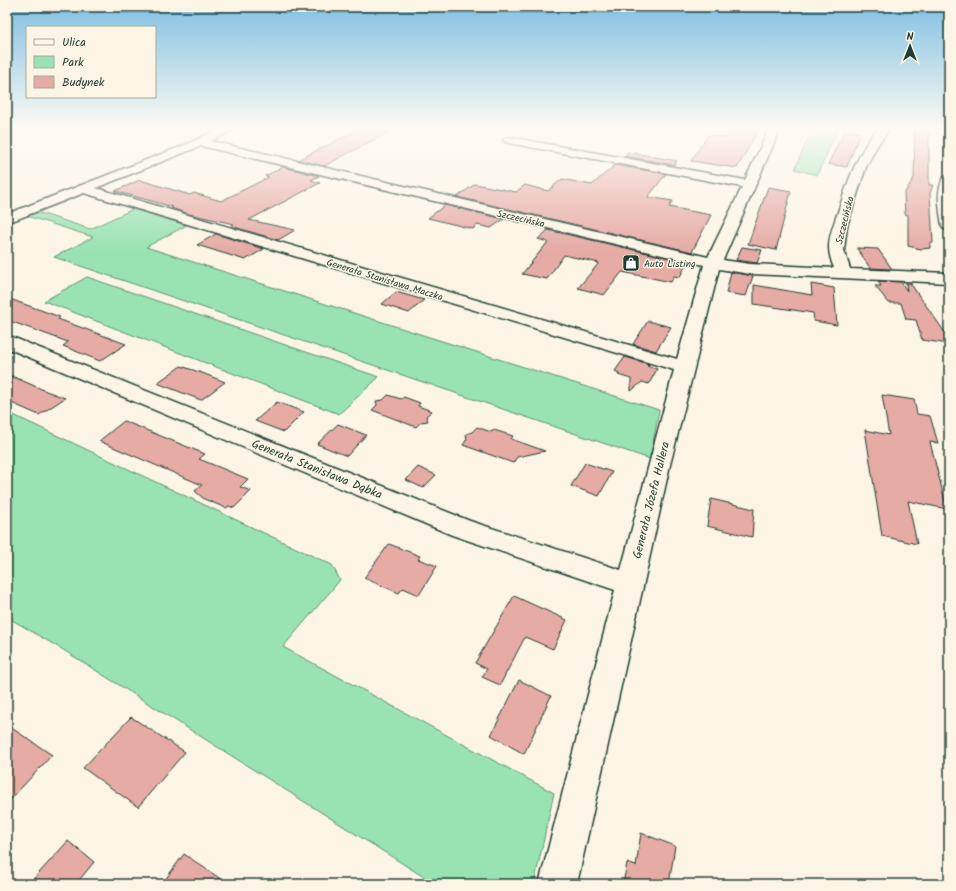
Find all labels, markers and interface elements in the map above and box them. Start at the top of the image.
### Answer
legend [26,26,156,98]
north arrow [890,26,930,66]
text: N [907,28,914,46]
text: Ulica [62,33,86,52]
text: Park [62,53,84,72]
text: Budynek [62,73,105,92]
street label: Szczecińska [831,194,859,246]
street label: Szczecińska [495,206,547,232]
shop icon: Auto Listing [621,253,641,273]
street label: Generała Stanisława Maczka [324,255,445,305]
place label: Auto Listing [644,256,696,272]
street label: Generała Stanisława Dąbka [249,435,385,505]
street label: Generała Józefa Hallera [628,439,675,561]

